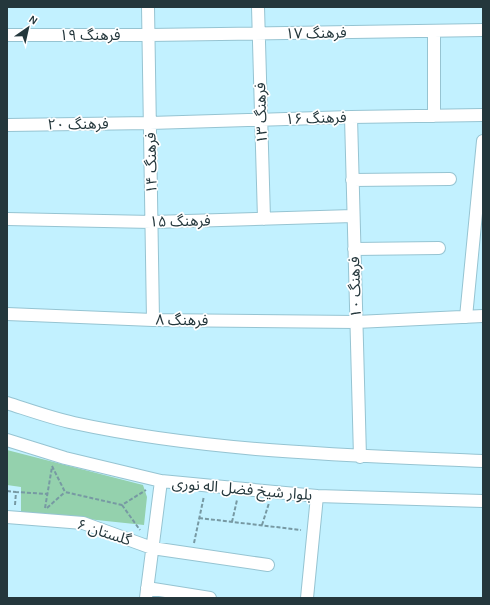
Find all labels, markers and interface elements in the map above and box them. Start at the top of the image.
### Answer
north arrow [8,8,48,48]
text: N [26,13,40,28]
street label: فرهنگ ۱۷ [285,23,347,43]
street label: فرهنگ ۱۹ [59,26,121,44]
street label: فرهنگ ۱۳ [251,82,271,144]
street label: فرهنگ ۱۶ [285,108,347,128]
street label: فرهنگ ۲۰ [47,114,109,134]
street label: فرهنگ ۱۴ [141,132,161,194]
street label: فرهنگ ۱۵ [149,211,211,231]
street label: فرهنگ ۱۰ [345,256,365,318]
street label: فرهنگ ۸ [156,311,209,329]
street label: بلوار شیخ فضل اله نوری [171,474,313,507]
street label: گلستان ۶ [75,515,134,549]

